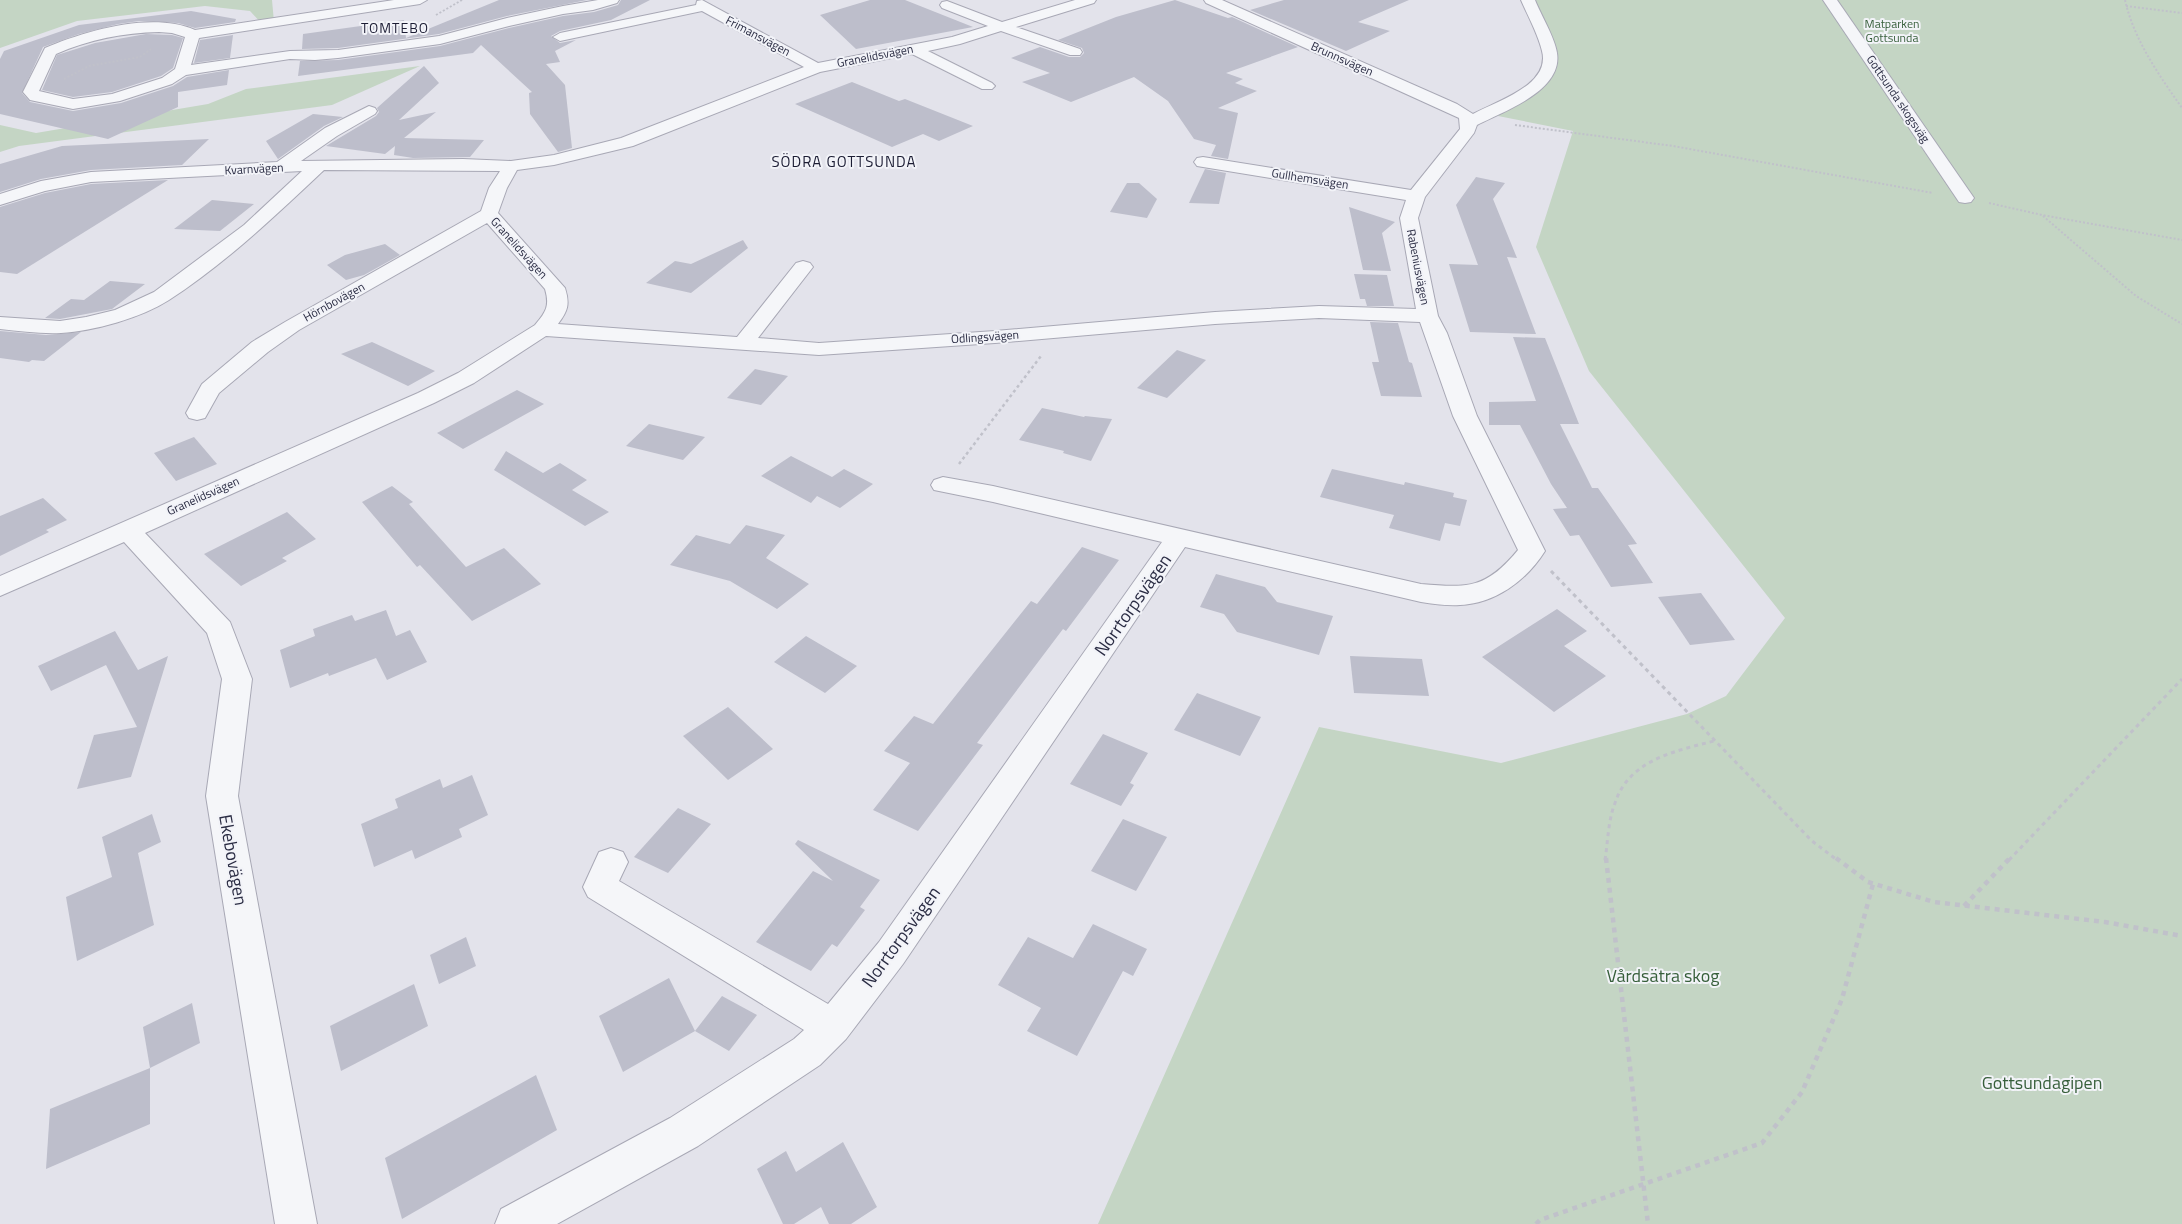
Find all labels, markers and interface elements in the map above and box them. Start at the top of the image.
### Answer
street label: Frimansvägen [722,10,794,61]
park label: Matparken Gottsunda [1865,14,1919,47]
district label: TOMTEBO [361,17,429,38]
street label: Brunnsvägen [1308,36,1377,81]
street label: Granelidsvägen [835,39,915,72]
street label: Gottsunda skogsväg [1862,51,1935,147]
district label: SÖDRA GOTTSUNDA [771,150,917,173]
street label: Kvarnvägen [224,157,284,180]
street label: Gullhemsvägen [1270,163,1350,194]
street label: Granelidsvägen [486,212,552,283]
street label: Rabeniusvägen [1402,227,1435,307]
street label: Hörnbovägen [299,277,368,326]
street label: Odlingsvägen [950,325,1020,348]
street label: Granelidsvägen [163,471,242,520]
street label: Norrtorpsvägen [1087,548,1178,661]
street label: Ekebovägen [212,812,255,907]
street label: Norrtorpsvägen [855,880,947,993]
park label: Vårdsätra skog [1607,962,1719,989]
park label: Gottsundagipen [1982,1069,2102,1096]

